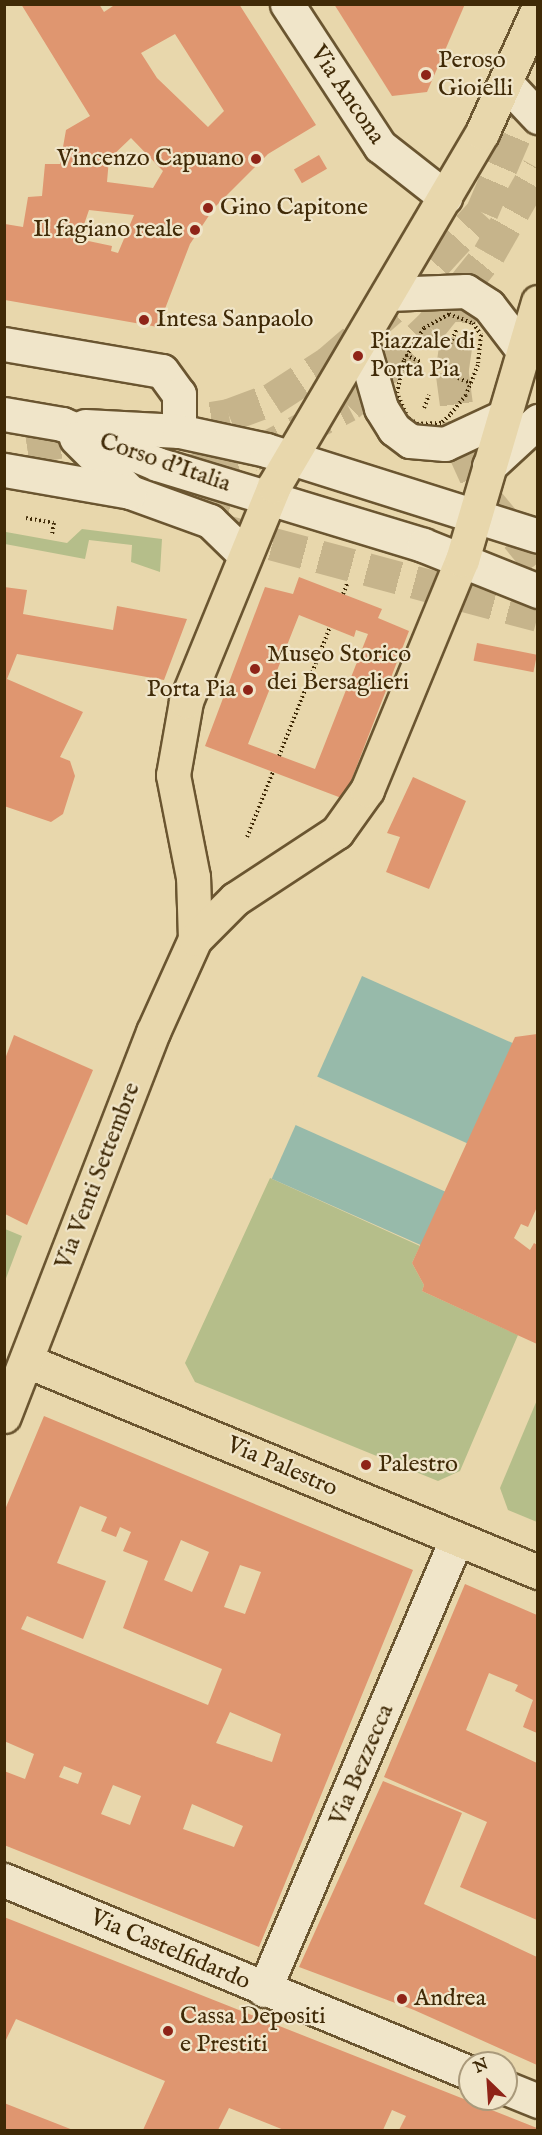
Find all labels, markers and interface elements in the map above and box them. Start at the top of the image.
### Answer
street label: Via Ancona [303,40,391,150]
place label: Peroso Gioielli [438,47,513,103]
marker: Peroso Gioielli [419,68,433,82]
place label: Vincenzo Capuano [57,145,244,173]
marker: Vincenzo Capuano [249,152,263,166]
place label: Gino Capitone [220,194,368,222]
marker: Gino Capitone [201,201,215,215]
place label: Il fagiano reale [33,216,183,244]
marker: Il fagiano reale [188,223,202,237]
place label: Intesa Sanpaolo [156,306,313,334]
marker: Intesa Sanpaolo [137,313,151,327]
place label: Piazzale di Porta Pia [370,328,475,384]
marker: Piazzale di Porta Pia [351,349,365,363]
street label: Corso d'Italia [96,427,234,499]
place label: Museo Storico dei Bersaglieri [267,641,411,697]
marker: Museo Storico dei Bersaglieri [248,662,262,676]
place label: Porta Pia [146,676,236,704]
marker: Porta Pia [241,683,255,697]
street label: Via Venti Settembre [49,1079,147,1273]
street label: Via Palestro [222,1431,342,1503]
place label: Palestro [378,1451,458,1479]
marker: Palestro [359,1458,373,1472]
street label: Via Bezzecca [324,1700,400,1830]
street label: Via Castelfidardo [86,1903,254,1997]
place label: Andrea [414,1985,486,2013]
marker: Andrea [395,1992,409,2006]
place label: Cassa Depositi e Prestiti [180,2003,326,2059]
marker: Cassa Depositi e Prestiti [161,2024,175,2038]
north arrow [458,2051,518,2111]
text: N [471,2055,492,2078]

